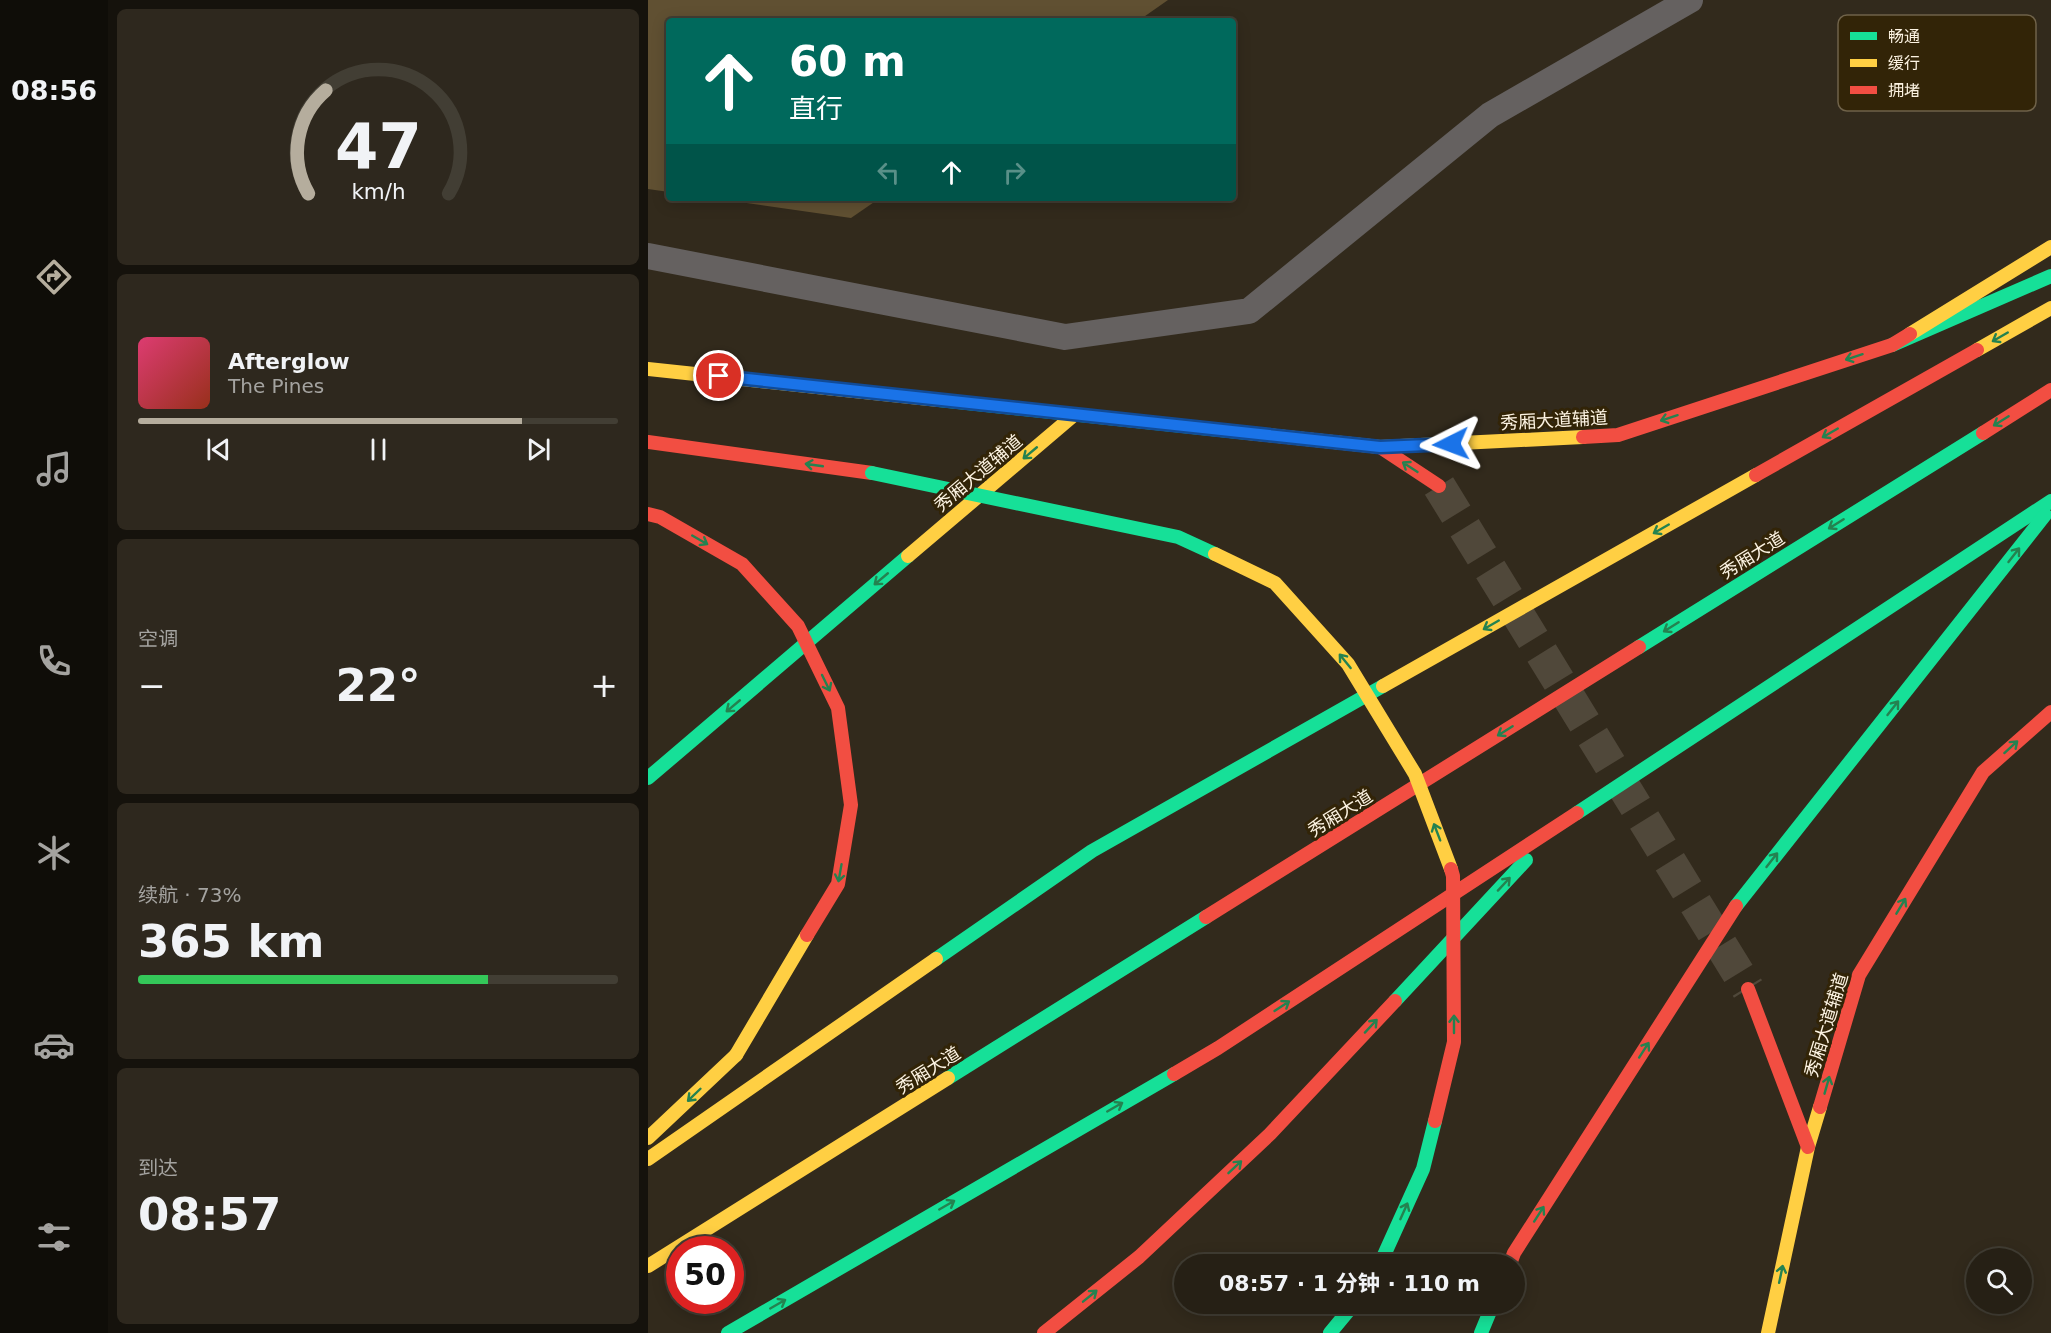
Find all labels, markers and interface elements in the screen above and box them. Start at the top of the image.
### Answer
legend [1838,15,2036,111]
text: 畅通 [1888,27,1920,46]
text: 60 m [789,37,906,86]
icon: ahead [690,42,768,120]
text: 缓行 [1888,54,1920,73]
text: 08:56 [11,75,97,106]
text: 拥堵 [1888,81,1920,100]
text: 直行 [789,93,843,124]
text: 47 [335,110,421,183]
icon: left [872,156,905,189]
icon: ahead [935,156,968,189]
icon: right [998,156,1031,189]
text: km/h [351,179,405,204]
icon: directions [33,256,75,298]
one-way arrow [1992,331,2009,343]
text: Afterglow [228,349,350,374]
pin [693,350,744,401]
one-way arrow [1845,352,1864,363]
icon: arrive [702,359,735,392]
text: The Pines [228,374,324,398]
street label: 秀厢大道辅道 [1500,407,1608,433]
position arrow [1419,412,1483,476]
one-way arrow [1660,413,1679,424]
one-way arrow [1993,415,2010,427]
one-way arrow [1822,428,1840,439]
street label: 秀厢大道辅道 [930,430,1026,516]
icon: previous [202,433,235,466]
icon: pause [362,433,395,466]
icon: next [522,433,555,466]
one-way arrow [1022,446,1038,459]
icon: music [33,448,75,490]
one-way arrow [805,460,825,471]
one-way arrow [1402,461,1418,473]
one-way arrow [1828,518,1845,530]
one-way arrow [1653,524,1670,536]
street label: 秀厢大道 [1716,527,1788,583]
one-way arrow [691,534,708,546]
one-way arrow [2007,547,2020,563]
one-way arrow [874,572,889,586]
one-way arrow [1483,620,1500,632]
one-way arrow [1663,622,1680,634]
text: 空调 [138,627,178,651]
icon: phone [33,640,75,682]
one-way arrow [1338,653,1351,669]
text: 22° [335,659,421,712]
text: − [138,666,166,705]
text: + [590,666,618,705]
one-way arrow [820,673,832,691]
one-way arrow [726,699,741,713]
one-way arrow [1886,700,1899,716]
one-way arrow [1497,724,1514,737]
one-way arrow [2003,740,2018,754]
street label: 秀厢大道 [1304,785,1376,841]
one-way arrow [1430,823,1441,842]
icon: climate [33,832,75,874]
one-way arrow [1765,853,1778,869]
one-way arrow [834,862,845,882]
one-way arrow [1497,877,1511,892]
text: 续航 · 73% [138,883,242,907]
one-way arrow [1895,898,1907,915]
text: 365 km [138,915,324,968]
street label: 秀厢大道辅道 [1800,970,1852,1080]
one-way arrow [1273,1000,1289,1012]
one-way arrow [1448,1015,1460,1035]
one-way arrow [1363,1019,1378,1034]
icon: car [33,1024,75,1066]
street label: 秀厢大道 [892,1042,964,1098]
one-way arrow [1639,1042,1651,1059]
one-way arrow [1822,1076,1833,1095]
one-way arrow [686,1088,701,1102]
one-way arrow [1106,1101,1123,1113]
text: 到达 [138,1156,178,1180]
one-way arrow [1228,1159,1243,1174]
text: 08:57 [138,1188,281,1241]
one-way arrow [938,1199,955,1211]
one-way arrow [1399,1203,1410,1221]
one-way arrow [1534,1206,1546,1223]
icon: filters [33,1216,75,1258]
speed limit sign: 50 [666,1236,744,1314]
map controls [1966,1248,2032,1314]
button: search [1966,1248,2032,1314]
one-way arrow [1775,1265,1787,1284]
text: 08:57 · 1 分钟 · 110 m [1219,1271,1480,1296]
one-way arrow [1082,1290,1098,1303]
one-way arrow [769,1297,786,1309]

